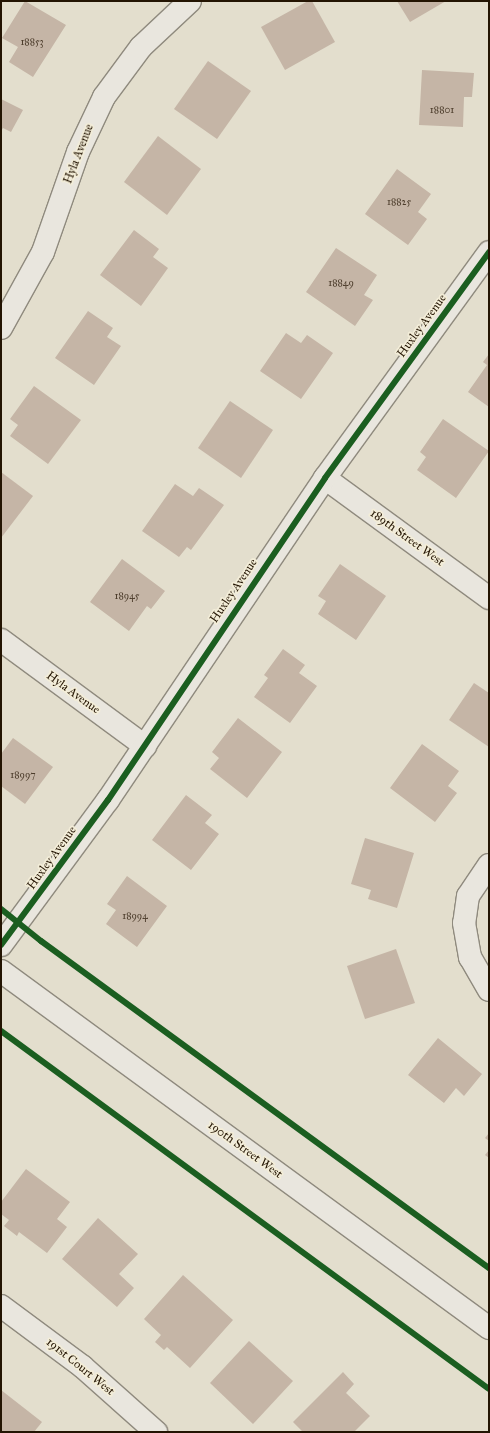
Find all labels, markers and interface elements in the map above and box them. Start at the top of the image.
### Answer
house number: 18853 [20,37,44,49]
house number: 18801 [430,105,454,117]
street label: Hyla Avenue [61,122,97,186]
house number: 18825 [387,197,411,209]
house number: 18849 [328,278,354,290]
street label: Huxley Avenue [394,292,450,360]
street label: 189th Street West [367,506,447,570]
street label: Huxley Avenue [207,556,261,626]
house number: 18945 [115,591,139,603]
street label: Hyla Avenue [43,669,103,717]
house number: 18997 [10,770,36,782]
street label: Huxley Avenue [24,824,80,892]
house number: 18994 [122,911,148,923]
street label: 190th Street West [205,1118,285,1182]
street label: 191st Court West [43,1335,117,1399]

